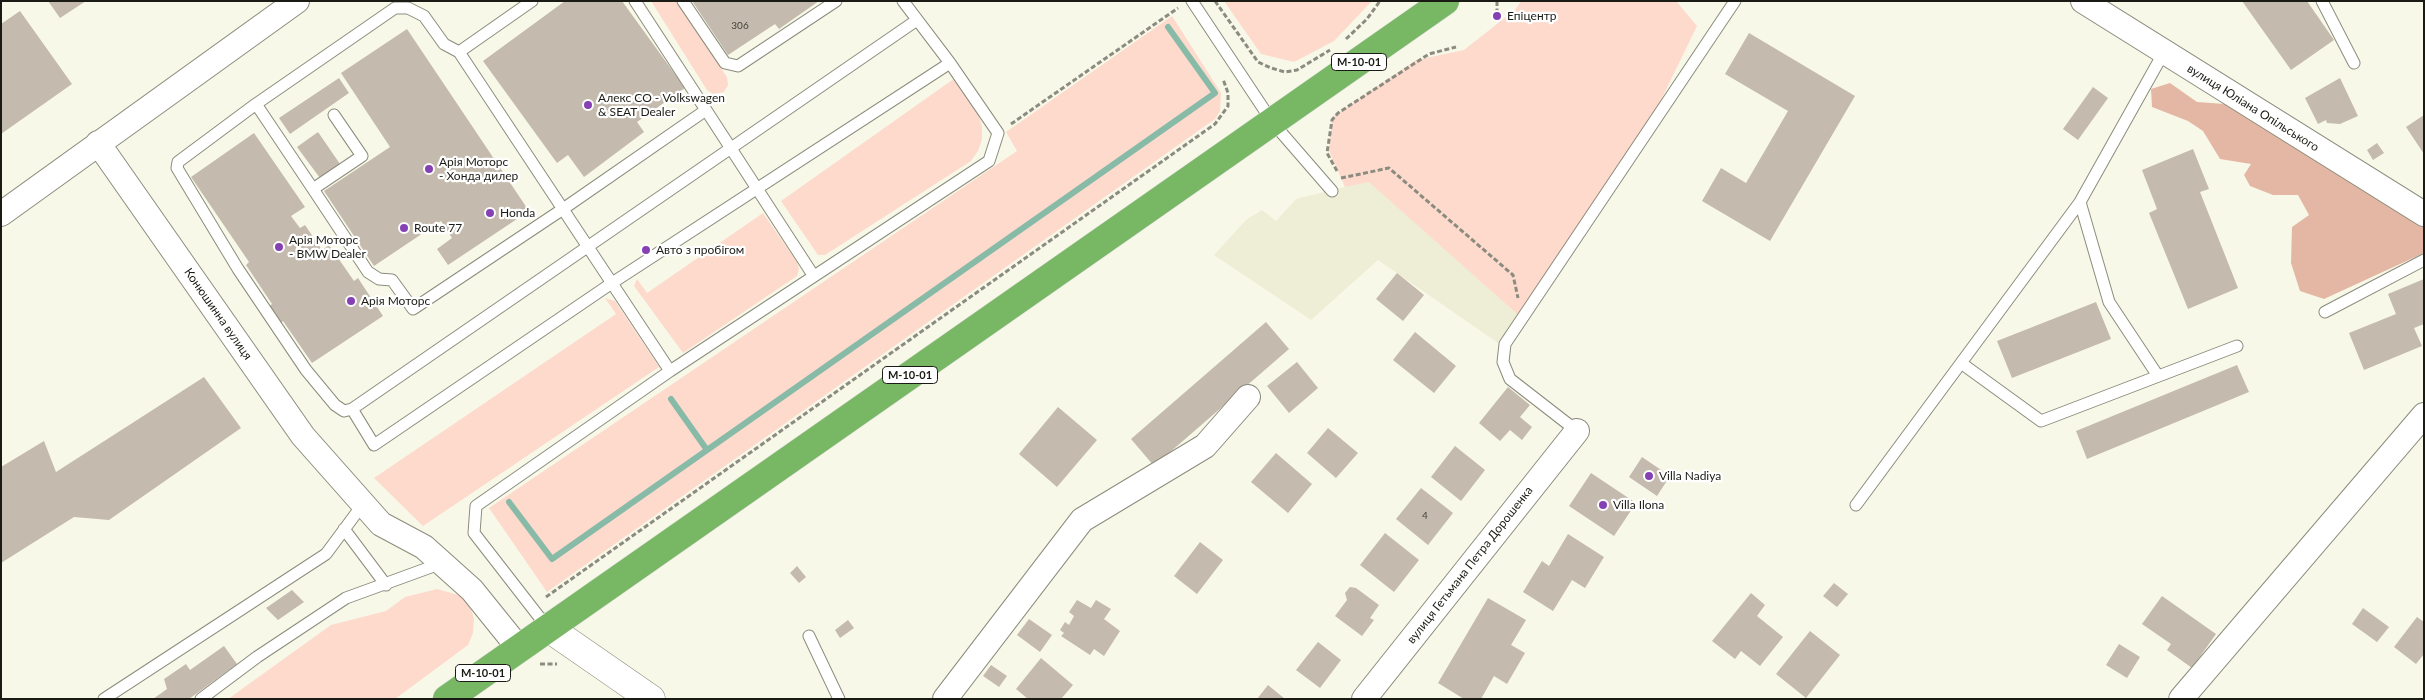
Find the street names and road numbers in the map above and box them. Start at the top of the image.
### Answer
road number: М-10-01 [1332,54,1386,70]
street label: вулиця Юліана Опільського [2184,61,2322,155]
street label: Конюшинна вулиця [181,265,255,363]
road number: М-10-01 [882,366,938,384]
street label: вулиця Гетьмана Петра Дорошенка [1404,484,1536,646]
road number: М-10-01 [456,664,510,681]

